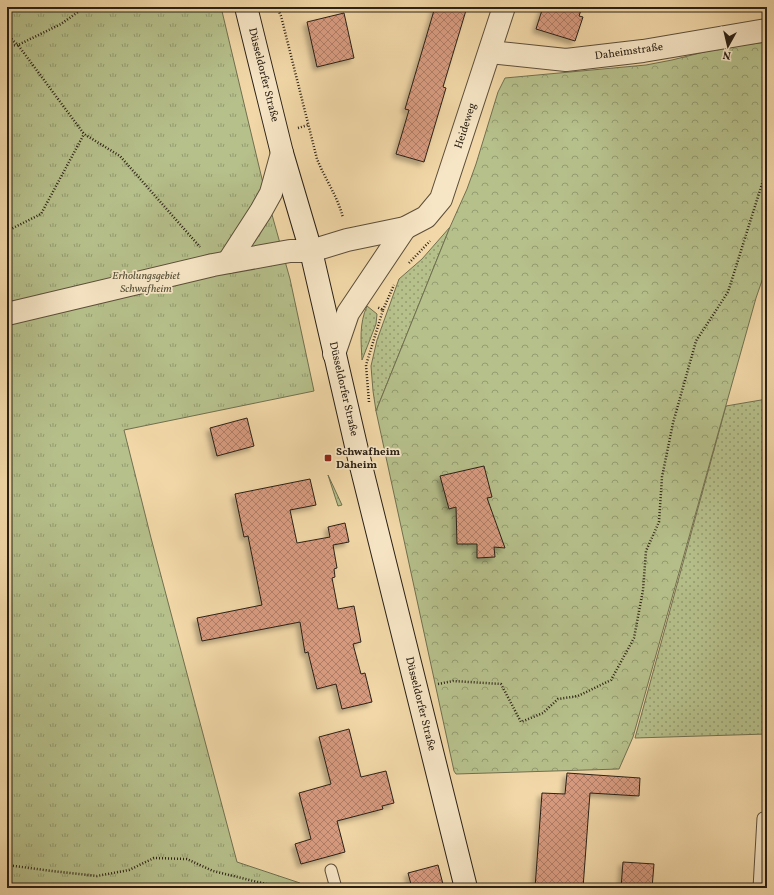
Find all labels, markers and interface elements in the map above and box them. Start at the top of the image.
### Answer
street label: Düsseldorfer Straße [244,26,282,124]
north arrow [708,26,748,66]
street label: Daheimstraße [594,40,664,64]
text: N [722,46,732,62]
street label: Heideweg [452,101,481,151]
park label: Erholungsgebiet Schwafheim [112,269,180,297]
street label: Düsseldorfer Straße [325,340,361,438]
place label: Schwafheim Daheim [336,445,401,473]
marker: Schwafheim Daheim [323,453,333,463]
street label: Düsseldorfer Straße [401,655,439,753]

